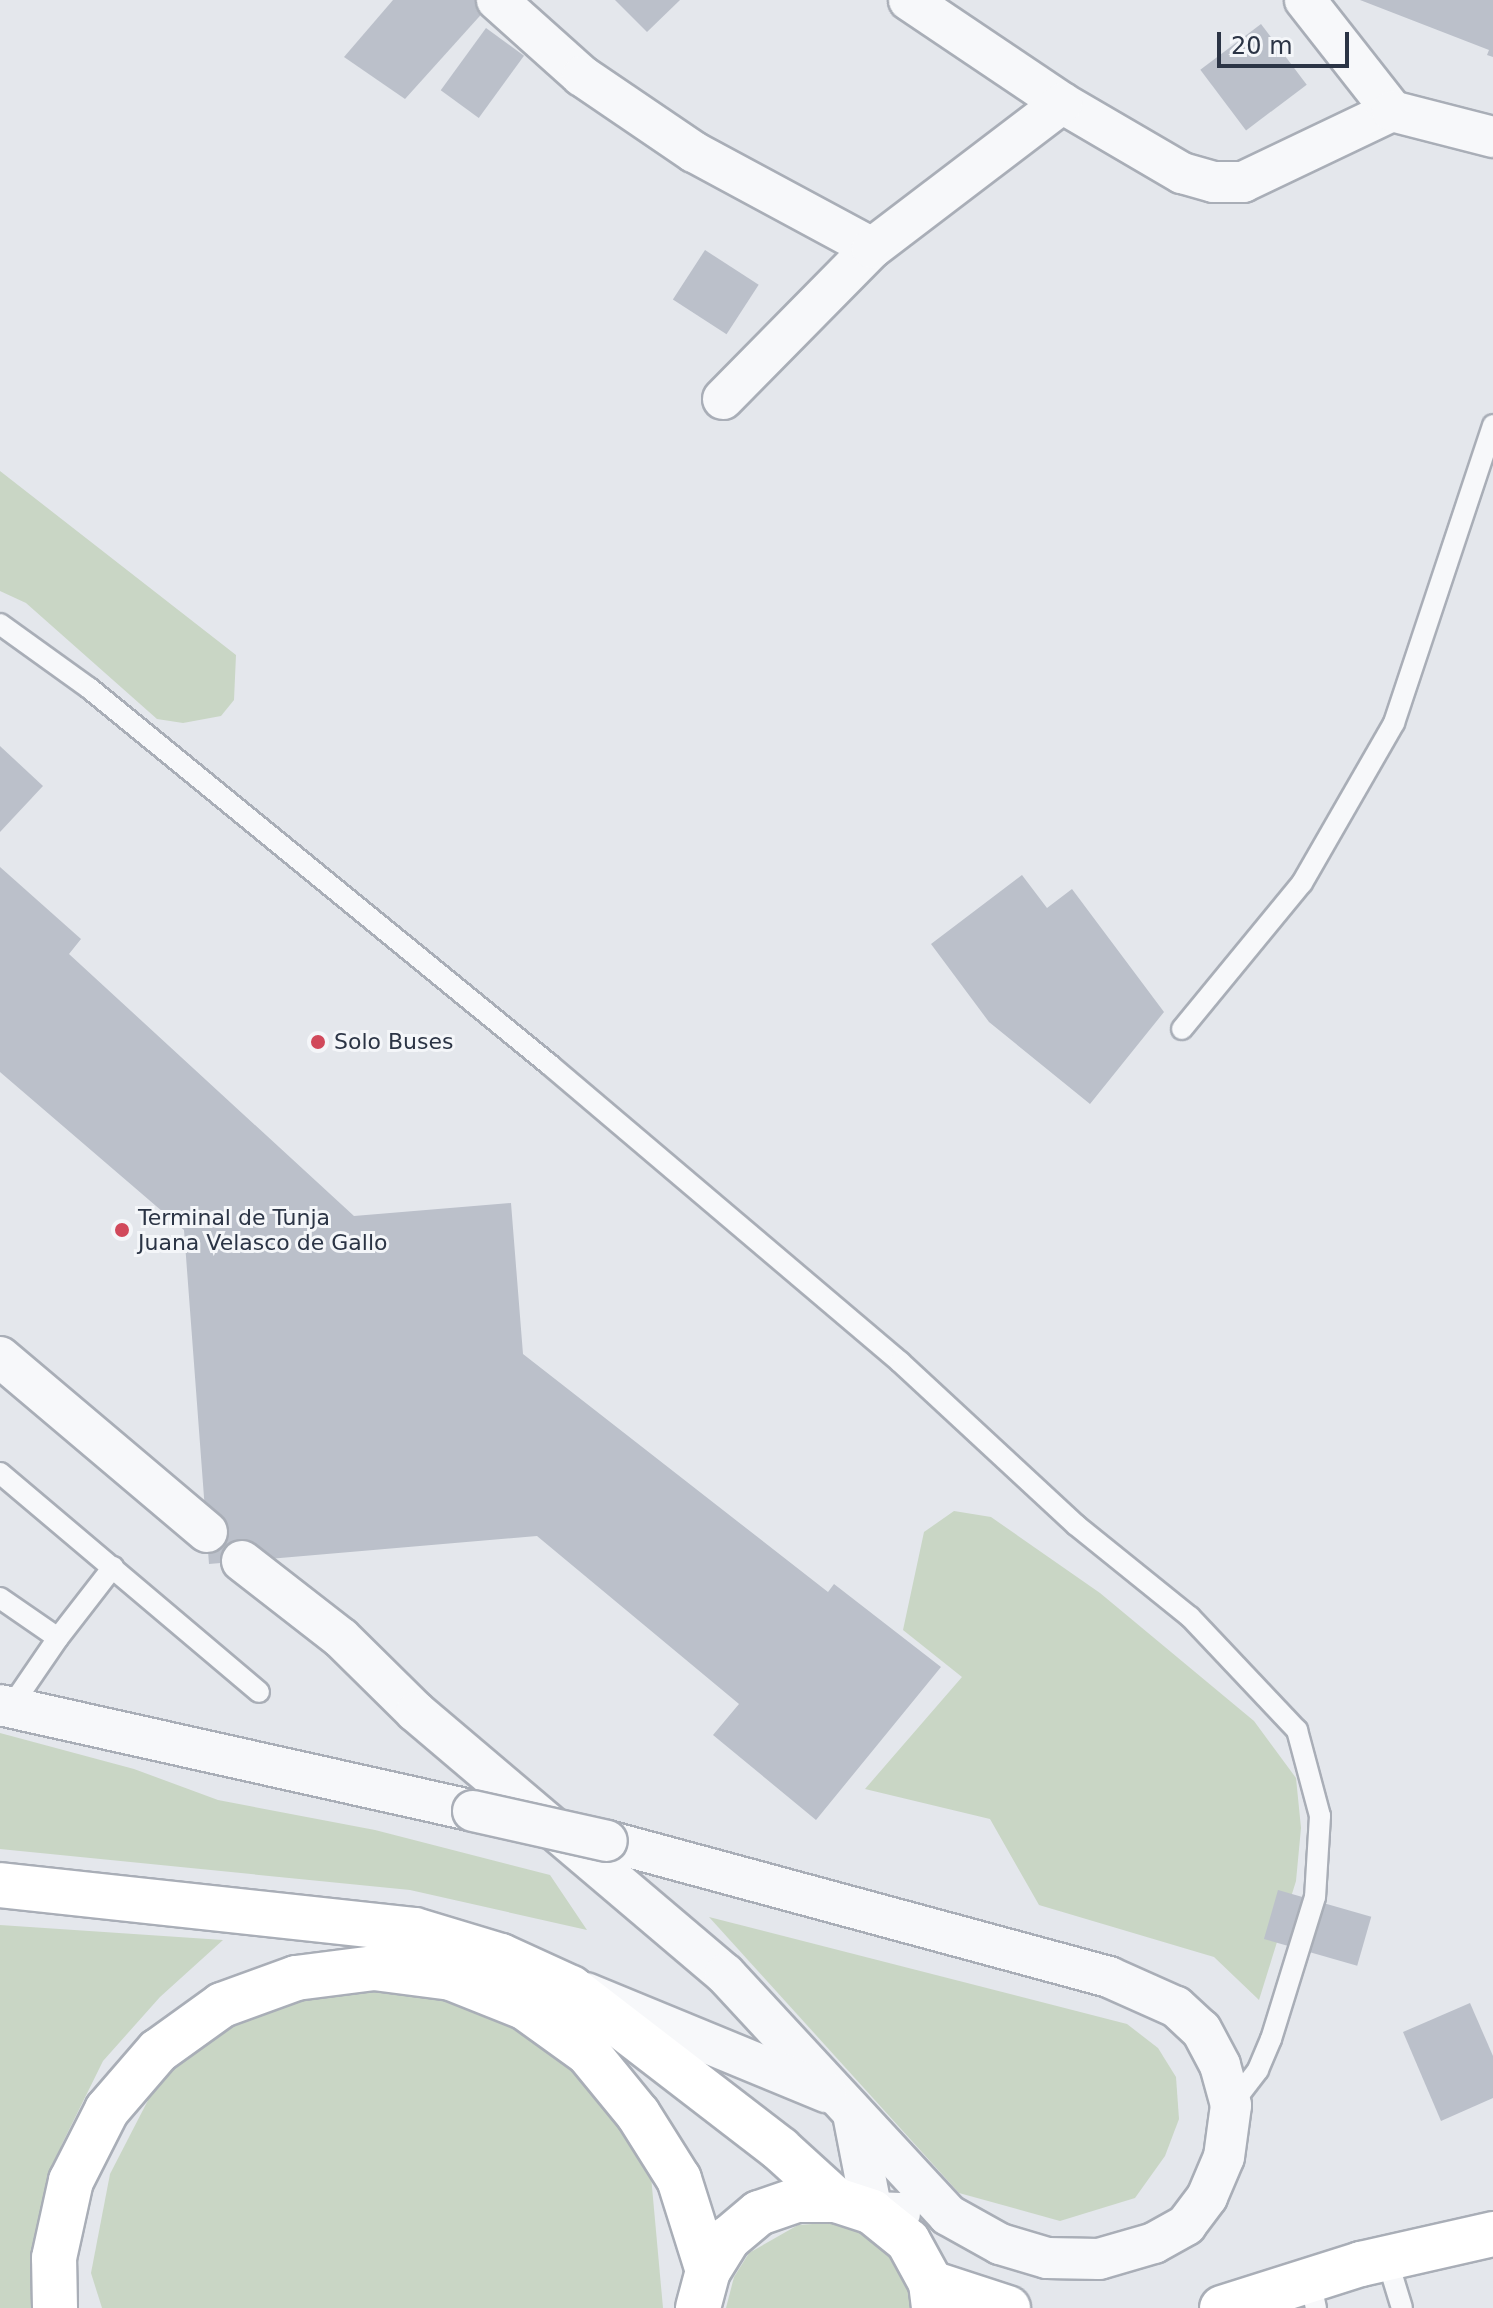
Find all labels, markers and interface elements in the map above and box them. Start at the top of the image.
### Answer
scale bar [1221,16,1353,66]
text: 20 m [1231,32,1293,60]
place label: Solo Buses [334,1029,453,1055]
marker: Solo Buses [309,1033,327,1051]
place label: Terminal de Tunja Juana Velasco de Gallo [138,1204,388,1256]
marker: Terminal de Tunja Juana Velasco de Gallo [113,1221,131,1239]

